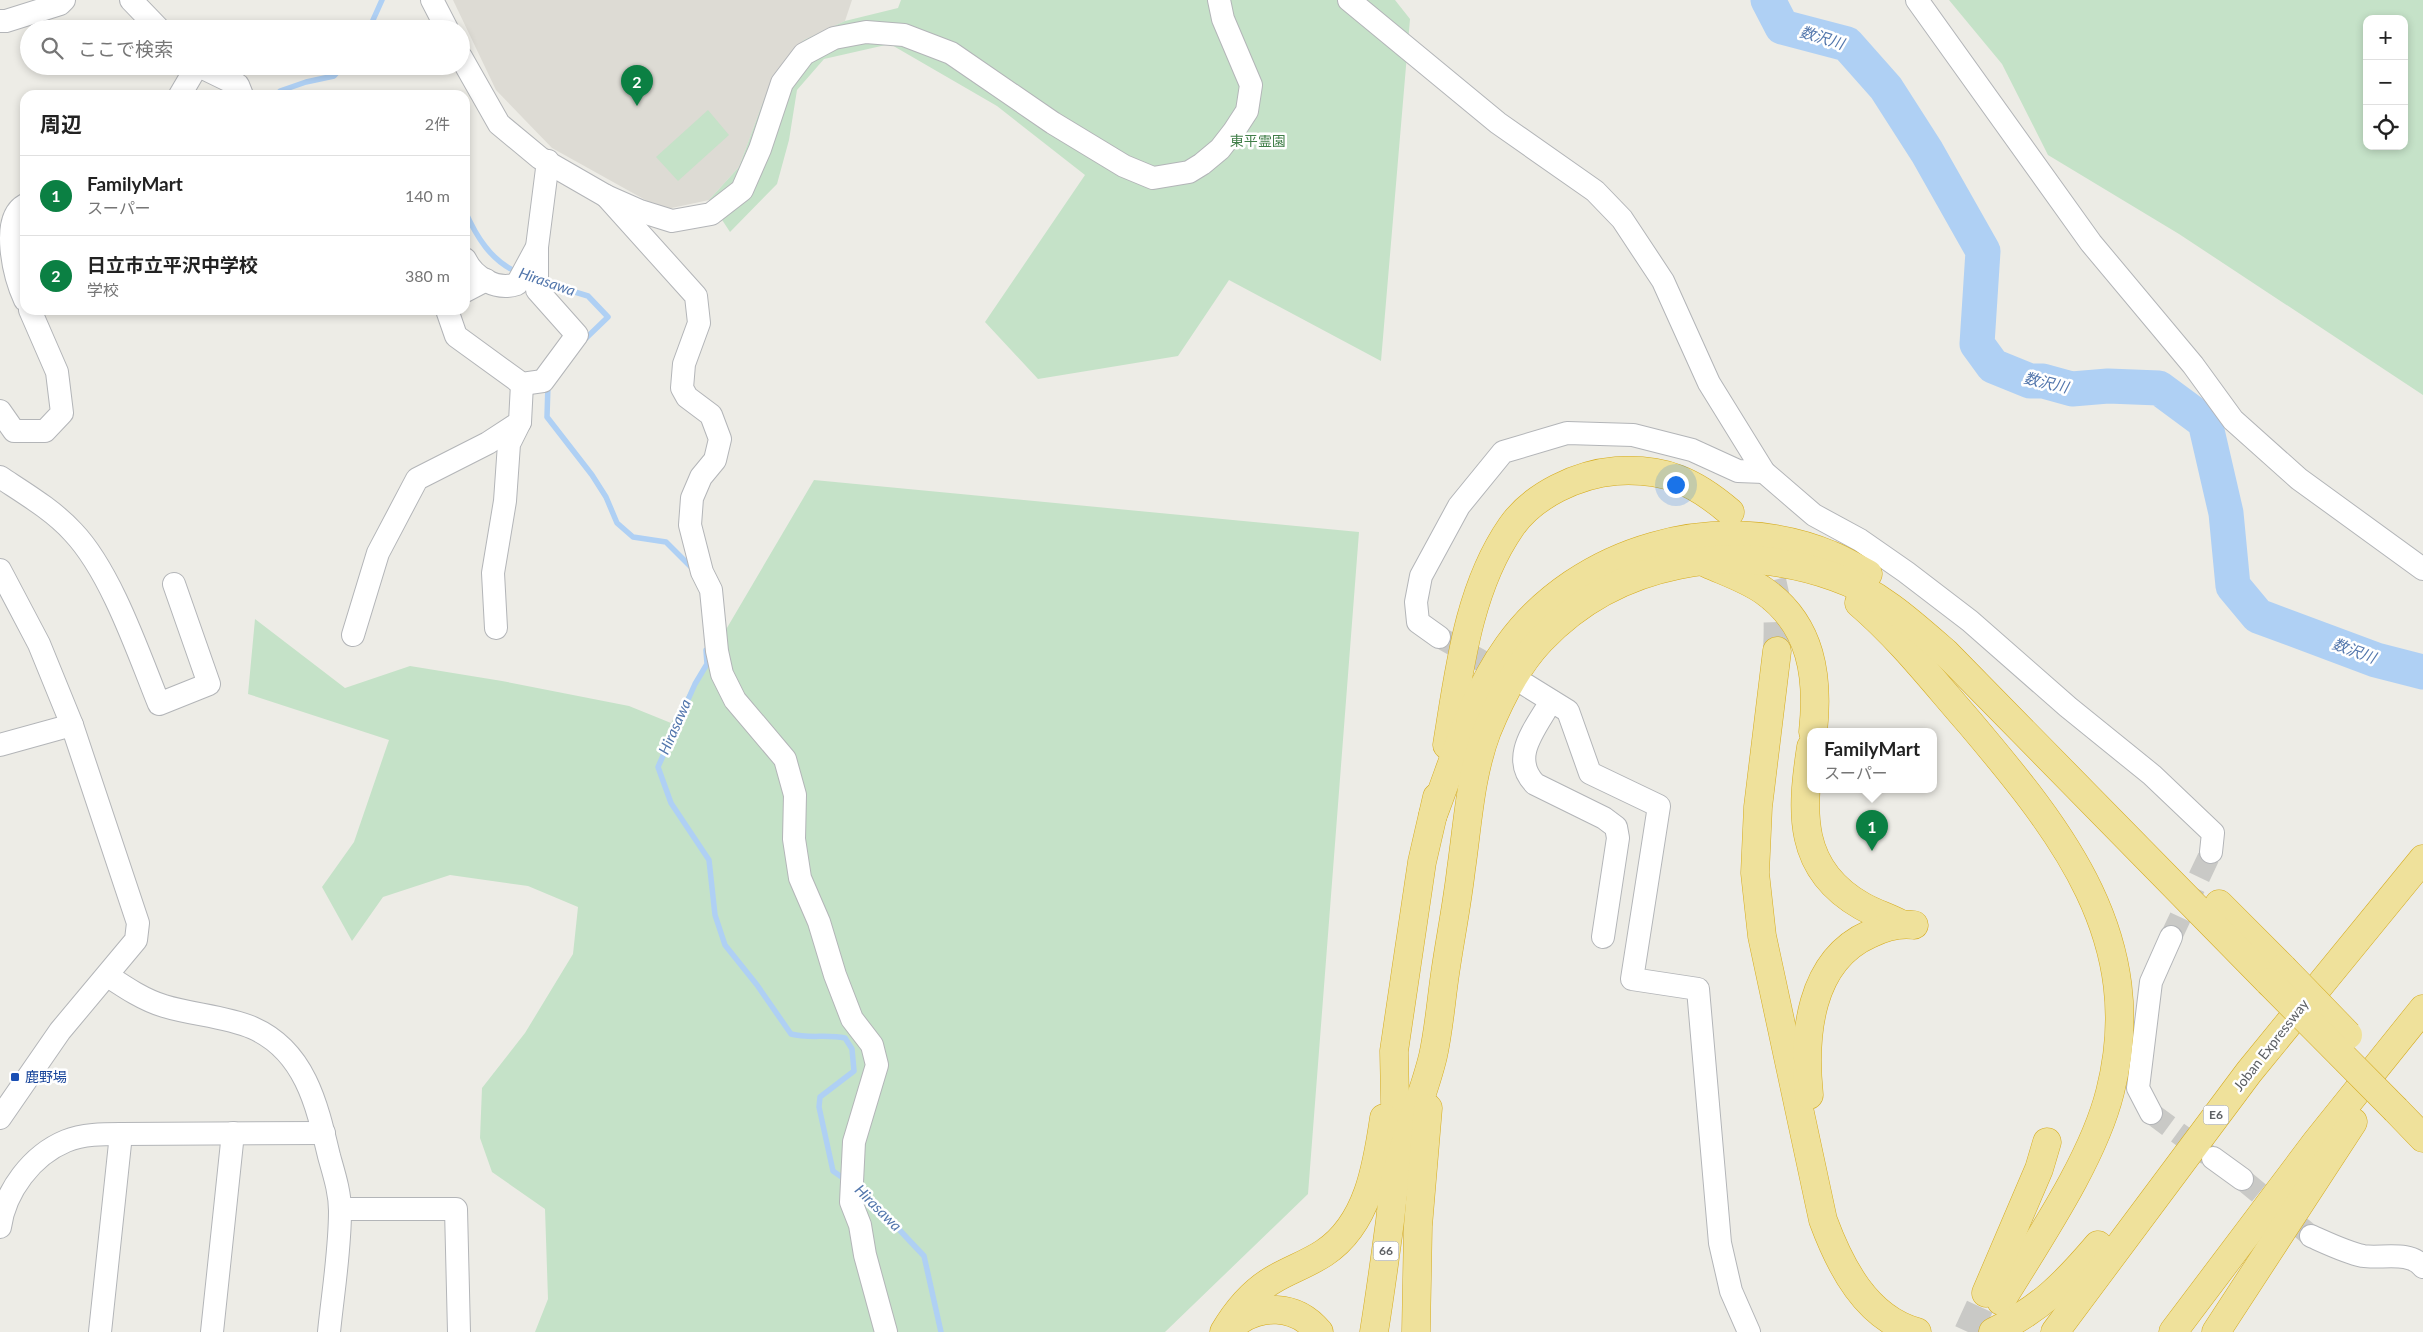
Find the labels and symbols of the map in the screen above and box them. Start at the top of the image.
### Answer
water label: 数沢川 [1798,22,1848,53]
pin: 2 [621,65,653,106]
park label: 東平霊園 [1230,132,1286,149]
water label: Hirasawa [517,263,578,299]
water label: 数沢川 [2022,368,2072,396]
your location [1663,472,1689,498]
water label: 数沢川 [2330,634,2380,667]
water label: Hirasawa [654,696,694,757]
pin: 1 [1856,810,1888,851]
street label: Joban Expressway [2229,995,2312,1094]
place label: 鹿野場 [25,1068,67,1085]
marker: 鹿野場 [9,1071,21,1083]
road number: E6 [2204,1106,2228,1124]
water label: Hirasawa [852,1180,906,1235]
road number: 66 [1374,1242,1398,1260]

